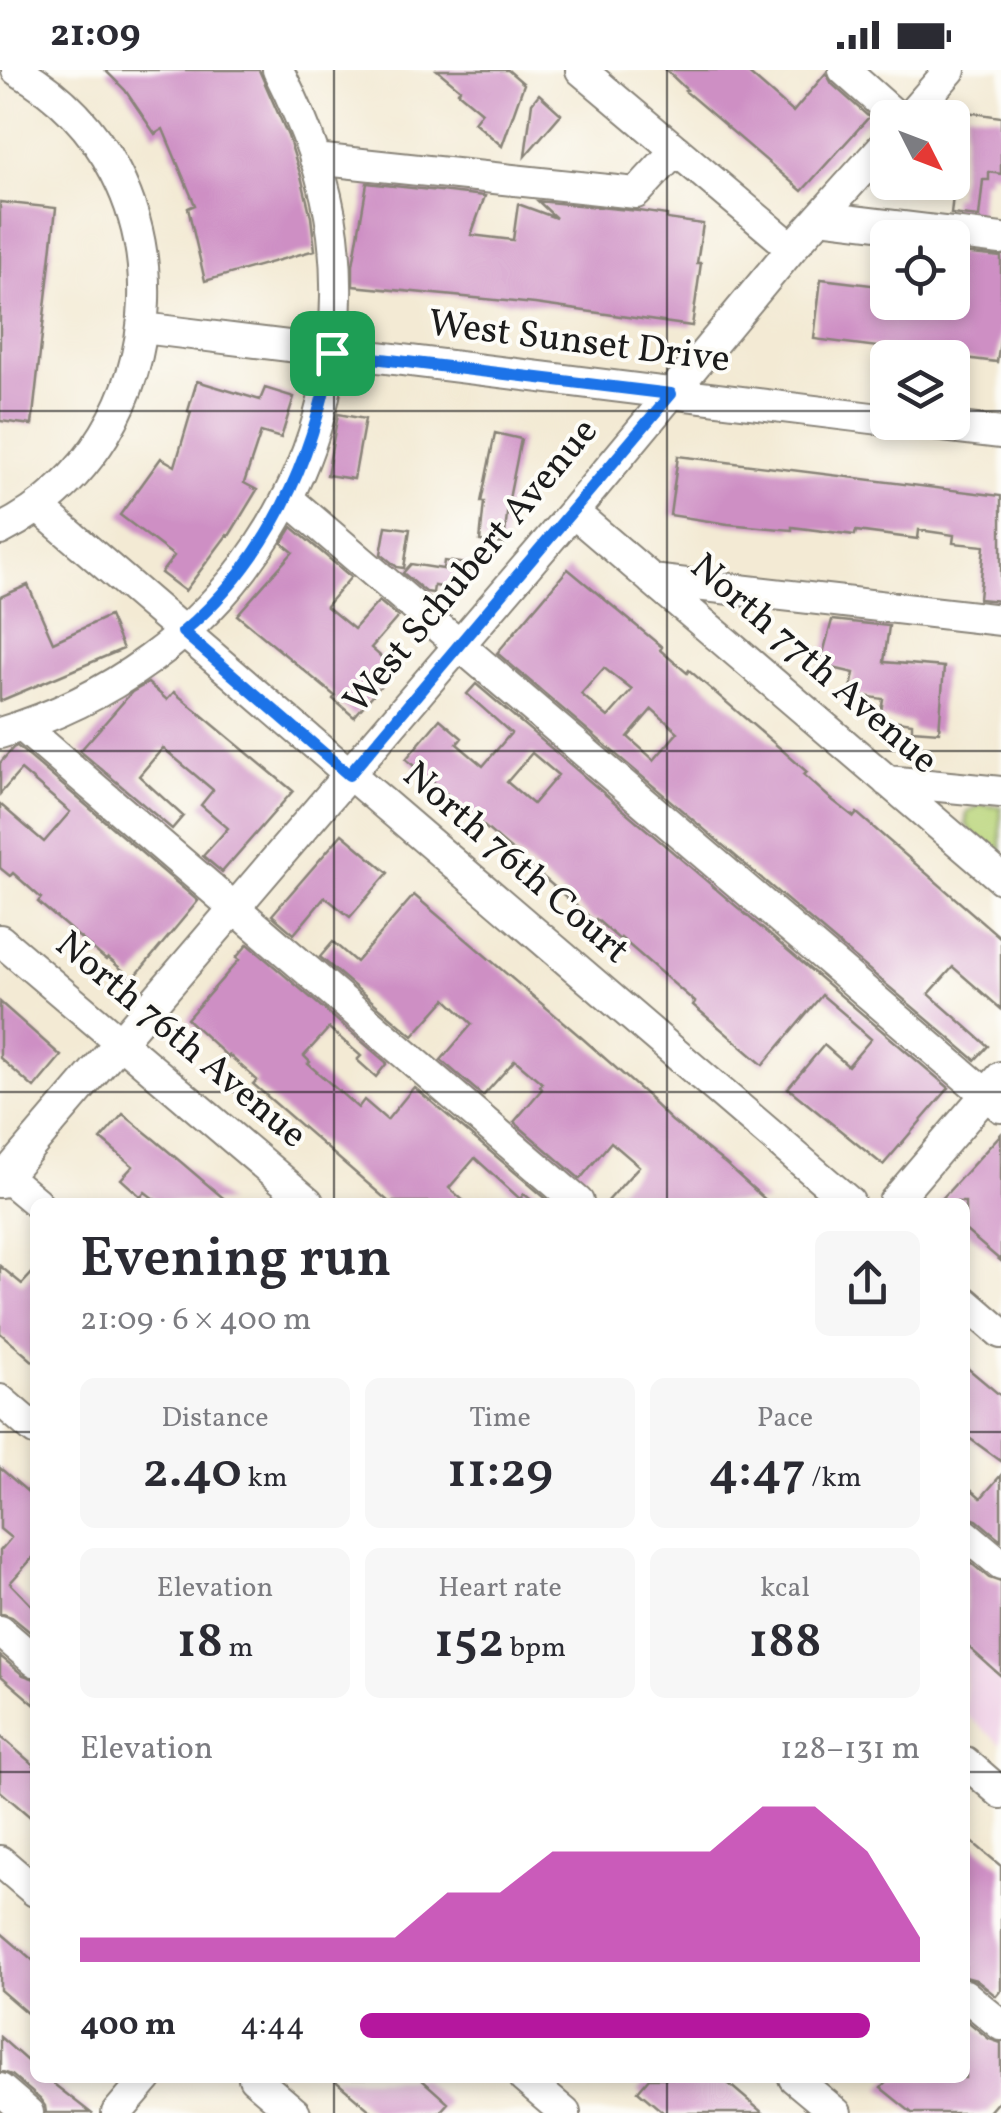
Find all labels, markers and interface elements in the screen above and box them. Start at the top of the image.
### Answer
text: 21:09 [50,9,140,62]
north arrow [870,100,970,200]
map controls [870,100,970,440]
button: locate [870,220,970,320]
street label: West Sunset Drive [425,298,733,388]
pin [290,311,375,396]
icon: arrive [305,326,360,381]
button: layers [870,340,970,440]
street label: West Schubert Avenue [332,408,612,726]
street label: North 77th Avenue [678,542,948,788]
street label: North 76th Court [390,751,640,977]
street label: North 76th Avenue [43,920,317,1162]
text: Evening run [80,1223,392,1299]
button: share [815,1231,920,1336]
text: 21:09 · 6 × 400 m [80,1299,311,1343]
text: Distance [161,1399,269,1438]
text: Time [469,1399,531,1438]
text: Pace [757,1399,813,1438]
text: 2.40 [143,1438,242,1508]
text: 11:29 [447,1438,553,1508]
text: 4:47 [708,1438,806,1508]
text: km [242,1459,287,1498]
text: /km [806,1459,862,1498]
text: Elevation [157,1569,273,1608]
text: Heart rate [438,1569,562,1608]
text: kcal [760,1569,810,1608]
text: 18 [177,1608,223,1678]
text: 152 [434,1608,504,1678]
text: 188 [749,1608,821,1678]
text: m [223,1629,253,1668]
text: bpm [504,1629,566,1668]
text: Elevation [80,1728,213,1772]
text: 128–131 m [780,1728,920,1772]
text: 400 m [80,2004,176,2048]
text: 4:44 [240,2004,305,2048]

